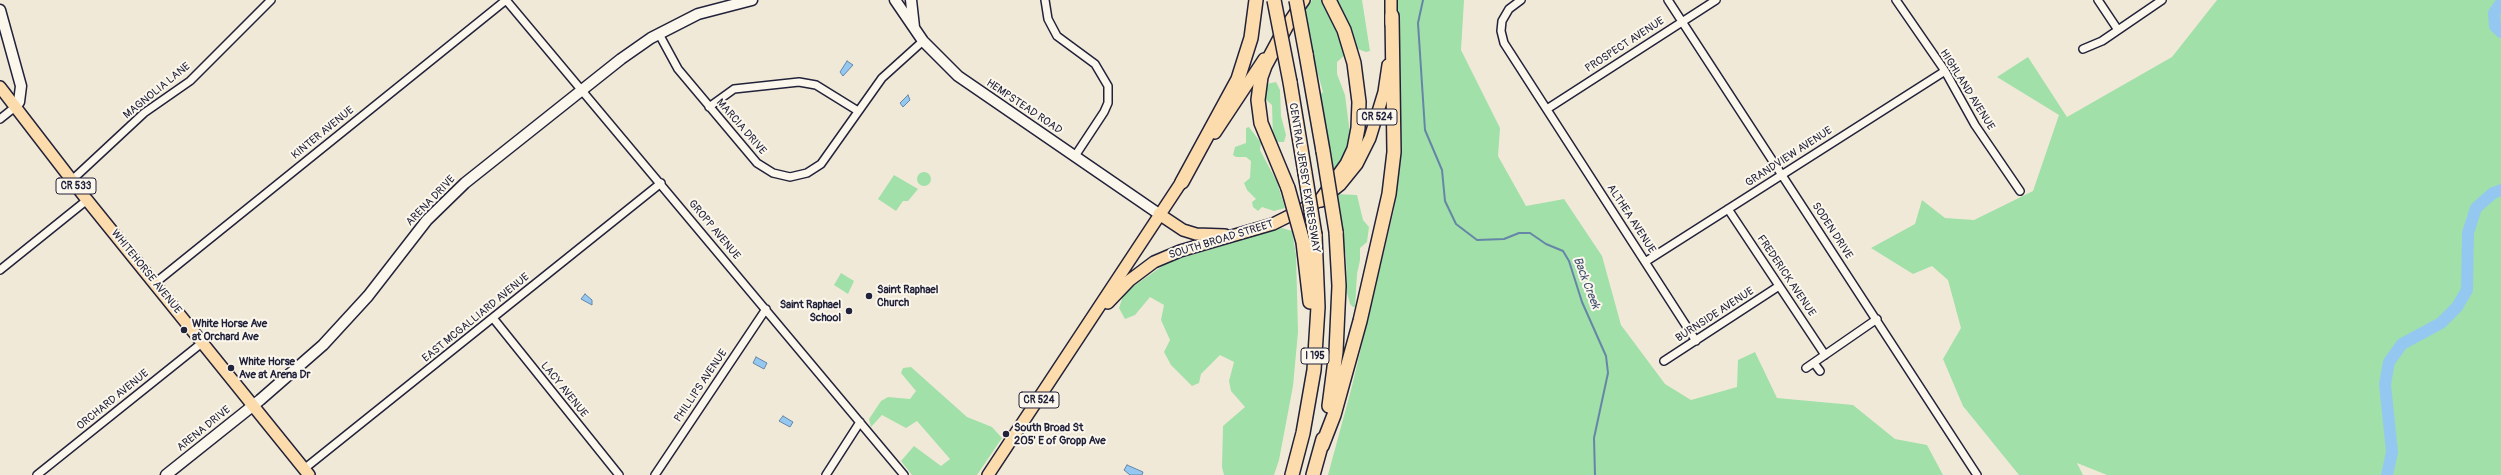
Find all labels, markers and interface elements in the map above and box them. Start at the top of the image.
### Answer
street label: PROSPECT AVENUE [1583,15,1667,75]
street label: HIGHLAND AVENUE [1937,47,1997,133]
street label: MAGNOLIA LANE [121,60,193,122]
street label: HEMPSTEAD ROAD [984,77,1064,137]
street label: MARCIA DRIVE [713,96,769,158]
street label: CENTRAL JERSEY EXPRESSWAY [1286,102,1322,254]
street label: KINTER AVENUE [289,104,357,162]
road number: CR 524 [1357,109,1397,125]
street label: GRANDVIEW AVENUE [1743,124,1835,190]
street label: ARENA DRIVE [404,173,458,229]
road number: CR 533 [56,178,96,194]
street label: ALTHEA AVENUE [1604,182,1658,256]
street label: GROPP AVENUE [685,197,743,263]
street label: SODEN DRIVE [1809,200,1855,262]
street label: SOUTH BROAD STREET [1167,218,1275,262]
street label: WHITEHORSE AVENUE [108,227,184,317]
street label: FREDERICK AVENUE [1754,233,1818,319]
water label: Back Creek [1570,255,1602,311]
street label: EAST MCGALLIARD AVENUE [420,271,532,365]
place label: Saint Raphael Church [877,283,938,309]
street label: BURNSIDE AVENUE [1673,285,1757,345]
marker: Saint Raphael Church [864,291,874,301]
place label: Saint Raphael School [780,298,841,324]
marker: Saint Raphael School [844,306,854,316]
place label: White Horse Ave at Orchard Ave [192,317,267,343]
marker: White Horse Ave at Orchard Ave [179,325,189,335]
street label: PHILLIPS AVENUE [672,347,730,425]
road number: I 195 [1301,348,1329,364]
place label: White Horse Ave at Arena Dr [239,355,310,381]
street label: LACY AVENUE [538,360,590,420]
marker: White Horse Ave at Arena Dr [226,363,236,373]
street label: ORCHARD AVENUE [74,367,152,433]
road number: CR 524 [1019,392,1059,408]
street label: ARENA DRIVE [175,403,233,455]
place label: South Broad St 205' E of Gropp Ave [1014,421,1106,447]
marker: South Broad St 205' E of Gropp Ave [1001,429,1011,439]

